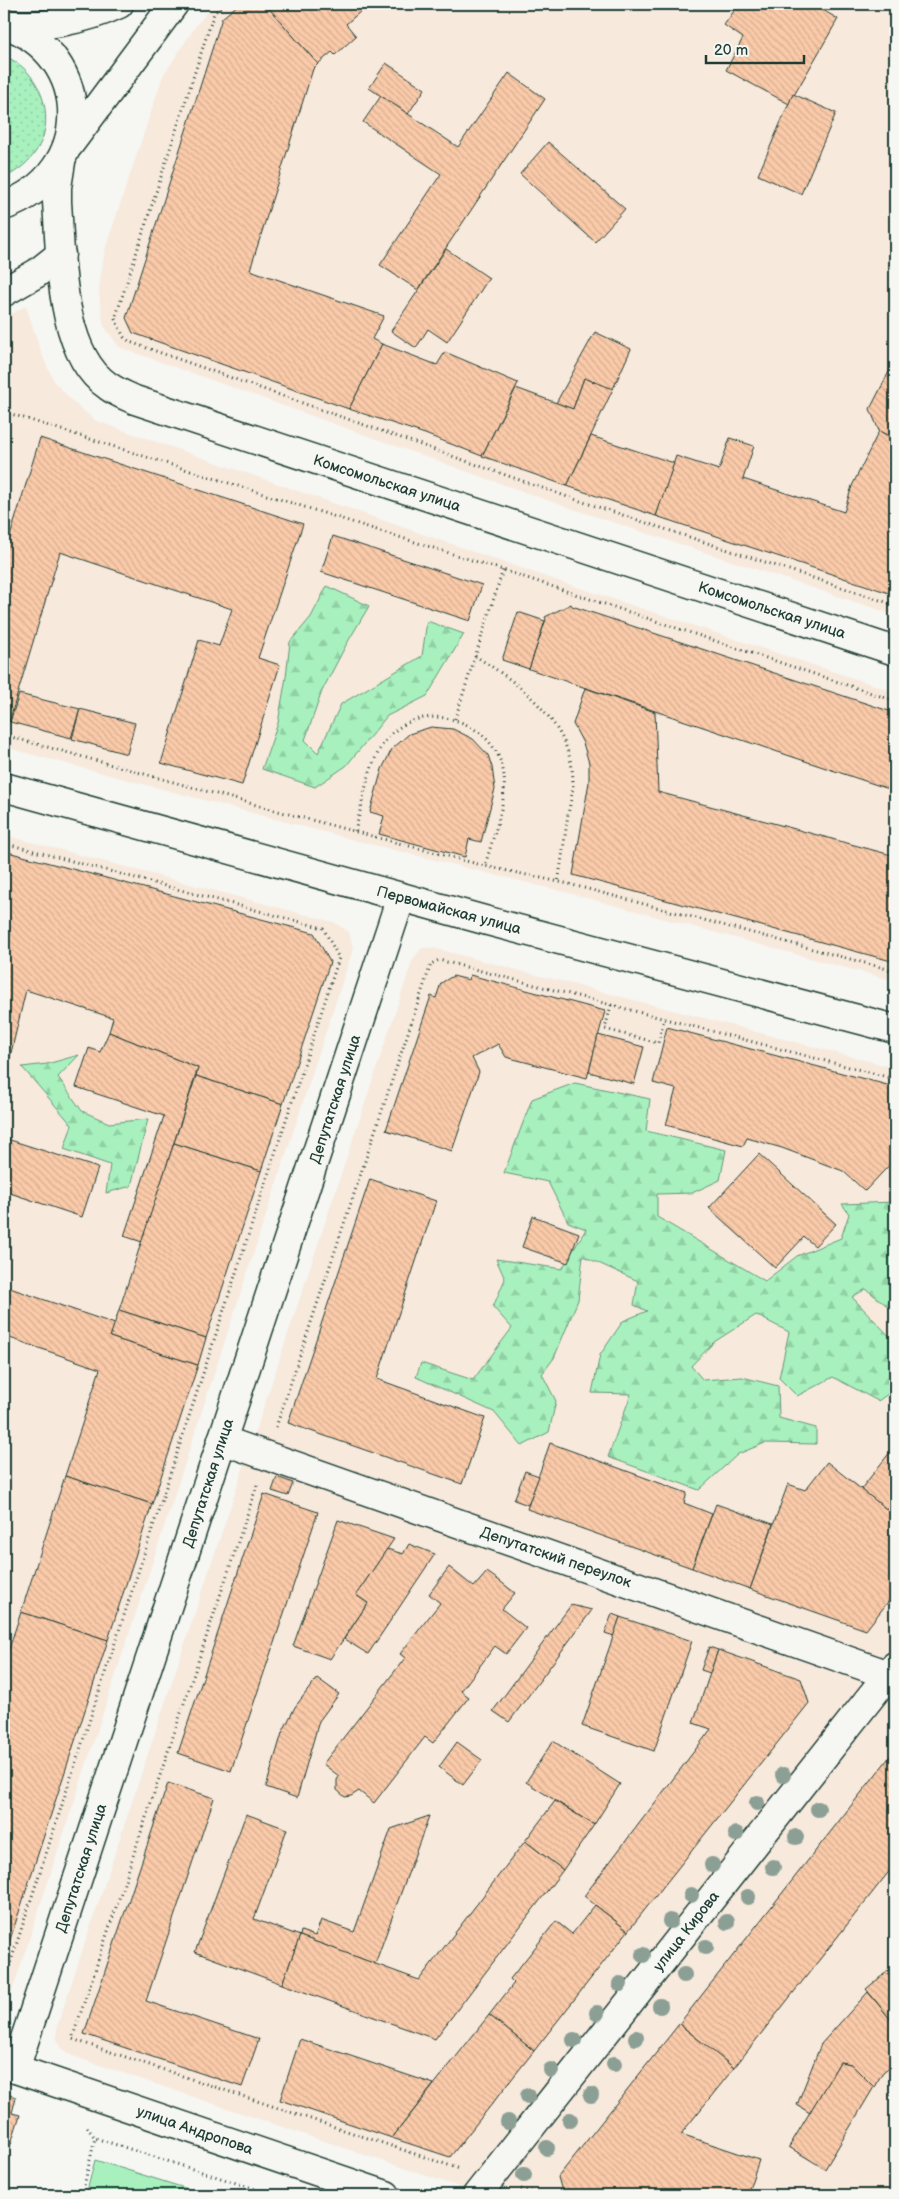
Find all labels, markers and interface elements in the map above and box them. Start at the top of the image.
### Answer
scale bar [706,32,804,64]
text: 20 m [714,41,748,60]
street label: Комсомольская улица [311,451,463,516]
street label: Комсомольская улица [696,578,848,643]
street label: Первомайская улица [375,882,523,939]
street label: Депутатская улица [306,1032,365,1166]
street label: Депутатская улица [179,1416,238,1550]
street label: Депутатский переулок [478,1523,634,1592]
street label: Депутатская улица [52,1801,111,1935]
street label: улица Кирова [649,1887,724,1975]
street label: улица Андропова [134,2102,256,2159]

